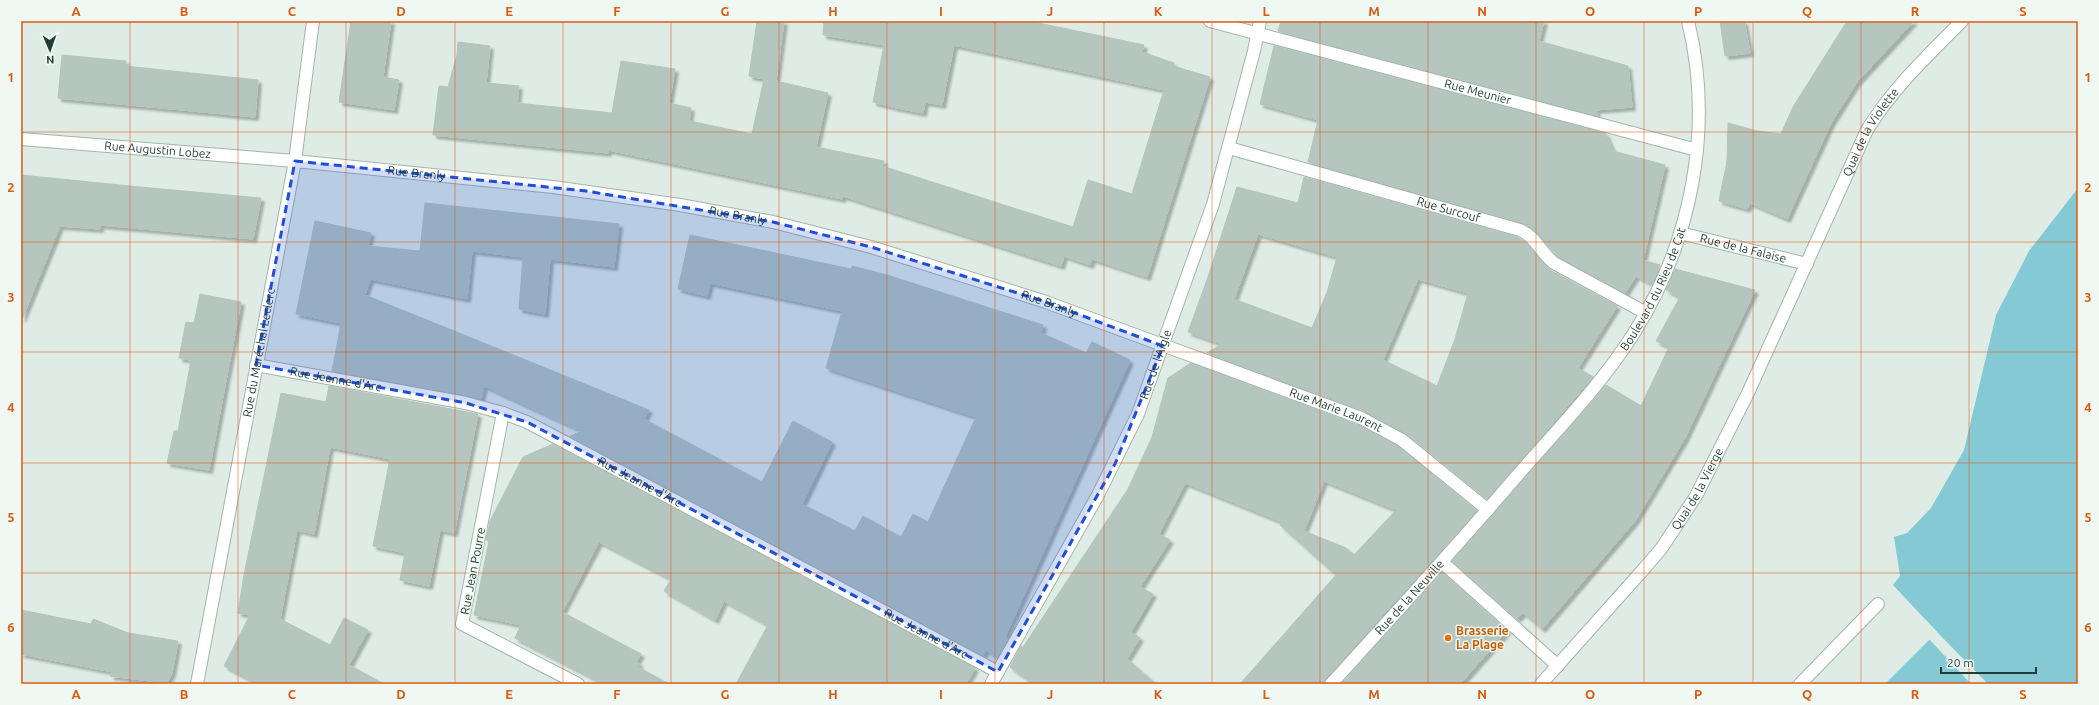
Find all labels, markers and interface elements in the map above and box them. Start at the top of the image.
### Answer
text: A [71,4,81,18]
text: B [180,4,189,18]
text: C [288,4,297,18]
text: D [396,4,406,18]
text: E [505,4,513,18]
text: F [613,4,621,18]
text: G [721,4,730,18]
text: H [828,4,838,18]
text: I [939,4,943,18]
text: J [1047,4,1053,18]
text: K [1154,4,1163,18]
text: L [1262,4,1270,18]
text: M [1368,4,1380,18]
text: N [1477,4,1487,18]
text: O [1585,4,1595,18]
text: P [1694,4,1702,18]
text: Q [1802,4,1812,18]
text: R [1911,4,1920,18]
text: S [2019,4,2027,18]
north arrow [30,30,70,70]
text: N [46,54,55,66]
text: 1 [7,70,15,84]
text: 1 [2084,70,2092,84]
street label: Rue Meunier [1443,76,1513,107]
street label: Quai de la Violette [1840,85,1901,178]
street label: Rue Augustin Lobez [104,139,212,160]
street label: Rue Branly [387,163,446,182]
text: 2 [7,180,15,194]
text: 2 [2084,180,2092,194]
street label: Rue Surcouf [1415,194,1482,225]
street label: Rue Branly [708,203,768,227]
street label: Boulevard du Rieu de Cat [1617,226,1688,353]
street label: Rue de la Falaise [1699,231,1788,265]
street label: Rue du Maréchal Leclerc [240,287,277,418]
street label: Rue Branly [1020,288,1079,319]
text: 3 [7,290,15,304]
text: 3 [2084,290,2092,304]
street label: Rue de l'Aigle [1137,328,1174,401]
street label: Rue Jeanne d'Arc [289,364,383,394]
street label: Rue Marie Laurent [1288,385,1385,434]
text: 4 [7,400,15,414]
text: 4 [2084,400,2092,414]
street label: Quai de la Vierge [1669,446,1725,532]
street label: Rue Jeanne d'Arc [596,454,684,509]
text: 5 [7,510,15,524]
text: 5 [2084,510,2092,524]
street label: Rue Jean Pourre [458,526,487,616]
street label: Rue de la Neuville [1372,557,1446,637]
street label: Rue Jeanne d'Arc [882,606,970,661]
text: 6 [7,620,15,634]
text: 6 [2084,620,2092,634]
place label: Brasserie La Plage [1456,624,1509,651]
marker: Brasserie La Plage [1443,633,1453,643]
scale bar [1941,649,2036,675]
text: 20 m [1947,656,1974,669]
text: A [71,687,81,701]
text: B [180,687,189,701]
text: C [288,687,297,701]
text: D [396,687,406,701]
text: E [505,687,513,701]
text: F [613,687,621,701]
text: G [721,687,730,701]
text: H [828,687,838,701]
text: I [939,687,943,701]
text: J [1047,687,1053,701]
text: K [1154,687,1163,701]
text: L [1262,687,1270,701]
text: M [1368,687,1380,701]
text: N [1477,687,1487,701]
text: O [1585,687,1595,701]
text: P [1694,687,1702,701]
text: Q [1802,687,1812,701]
text: R [1911,687,1920,701]
text: S [2019,687,2027,701]

